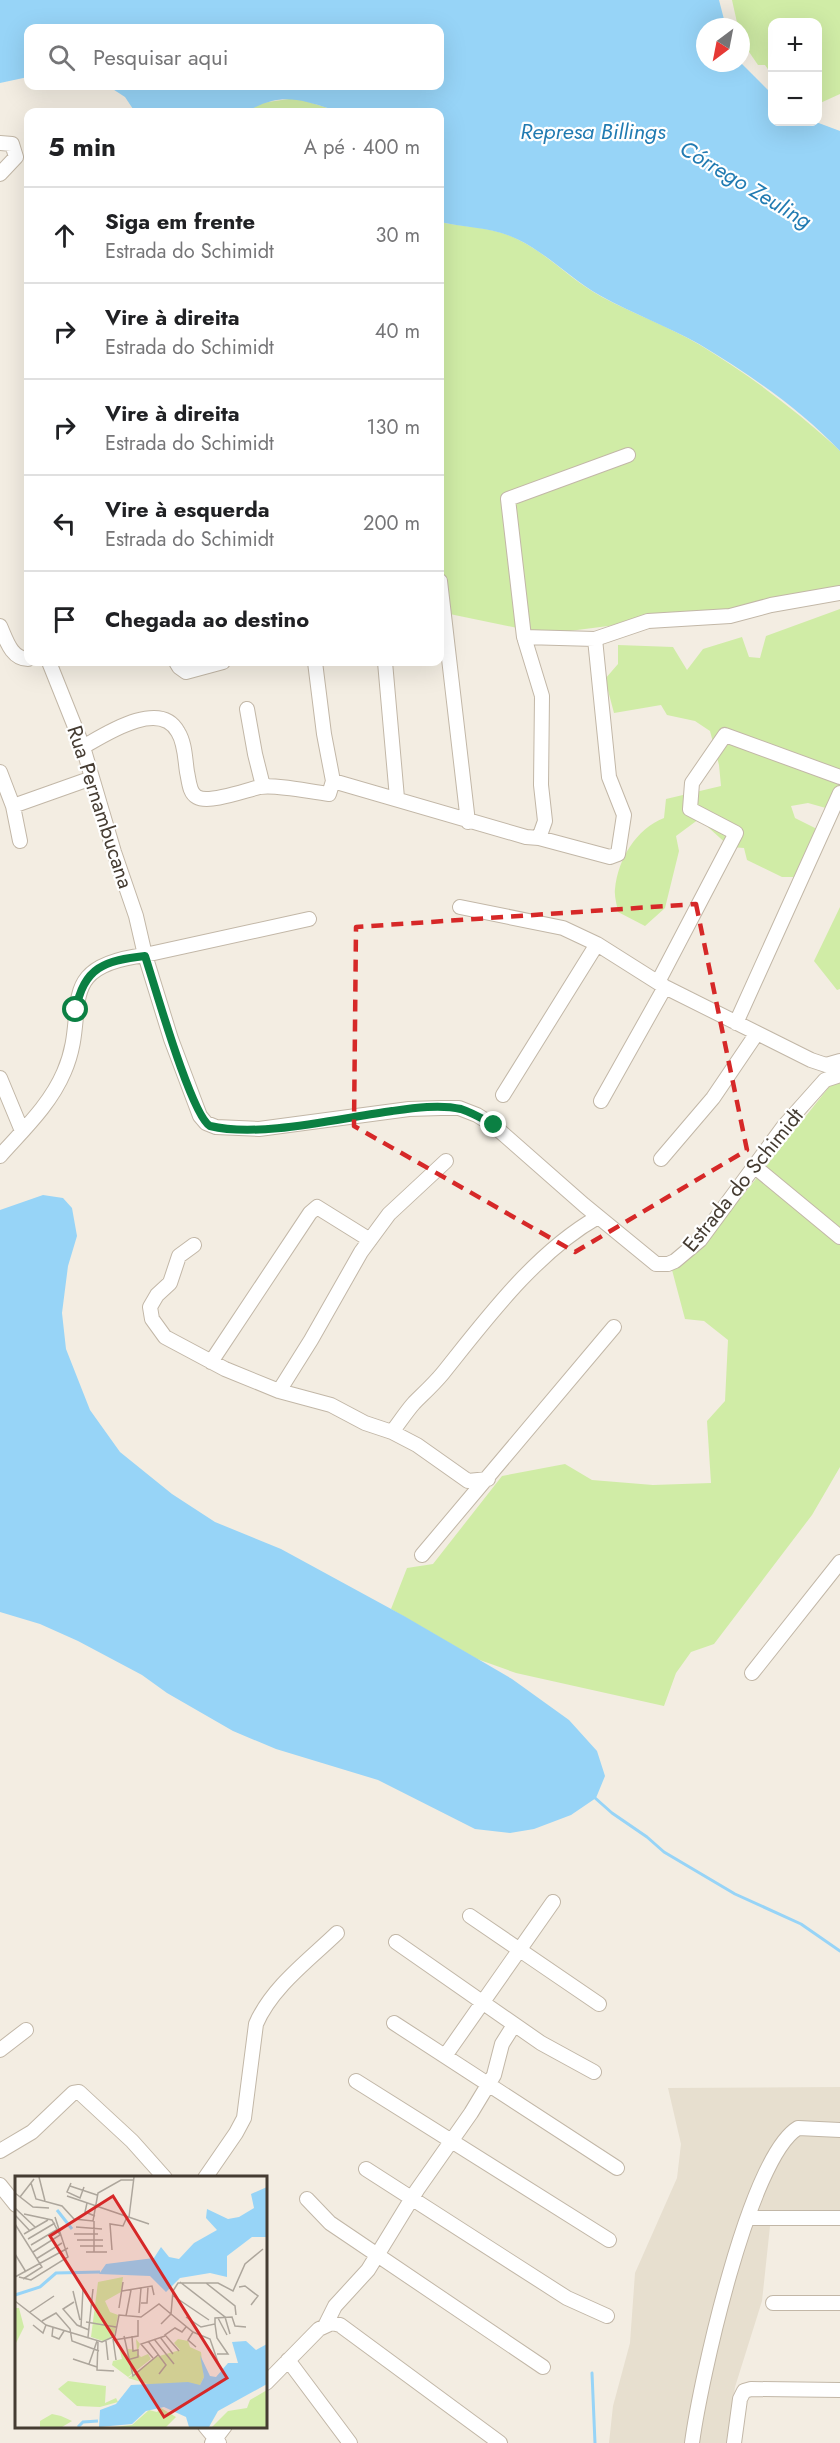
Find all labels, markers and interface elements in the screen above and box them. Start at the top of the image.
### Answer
north arrow [696,18,750,72]
map controls [768,18,822,126]
button: + [768,18,822,72]
search box [24,24,444,90]
icon: search [45,41,78,74]
text: Pesquisar aqui [93,41,228,73]
button: − [768,72,822,126]
water label: Represa Billings [520,115,666,147]
text: 5 min [48,128,116,166]
water label: Córrego Zeuling [674,132,818,236]
text: A pé · 400 m [304,133,420,162]
text: Siga em frente [105,205,255,237]
icon: ahead [48,219,81,252]
text: 30 m [375,221,420,250]
text: Estrada do Schimidt [105,237,274,266]
text: Vire à direita [105,301,240,333]
icon: right [48,315,81,348]
text: 40 m [375,317,420,346]
text: Estrada do Schimidt [105,333,274,362]
text: Vire à direita [105,397,240,429]
icon: right [48,411,81,444]
text: 130 m [366,413,420,442]
text: Estrada do Schimidt [105,429,274,458]
text: Vire à esquerda [105,493,270,525]
icon: left [48,507,81,540]
text: 200 m [363,509,420,538]
text: Estrada do Schimidt [105,525,274,554]
icon: arrive [48,603,81,636]
text: Chegada ao destino [105,603,309,635]
street label: Rua Pernambucana [59,722,141,892]
route start [62,996,88,1022]
street label: Estrada do Schimidt [676,1102,810,1258]
route end [480,1111,506,1137]
inset map [15,2176,267,2428]

